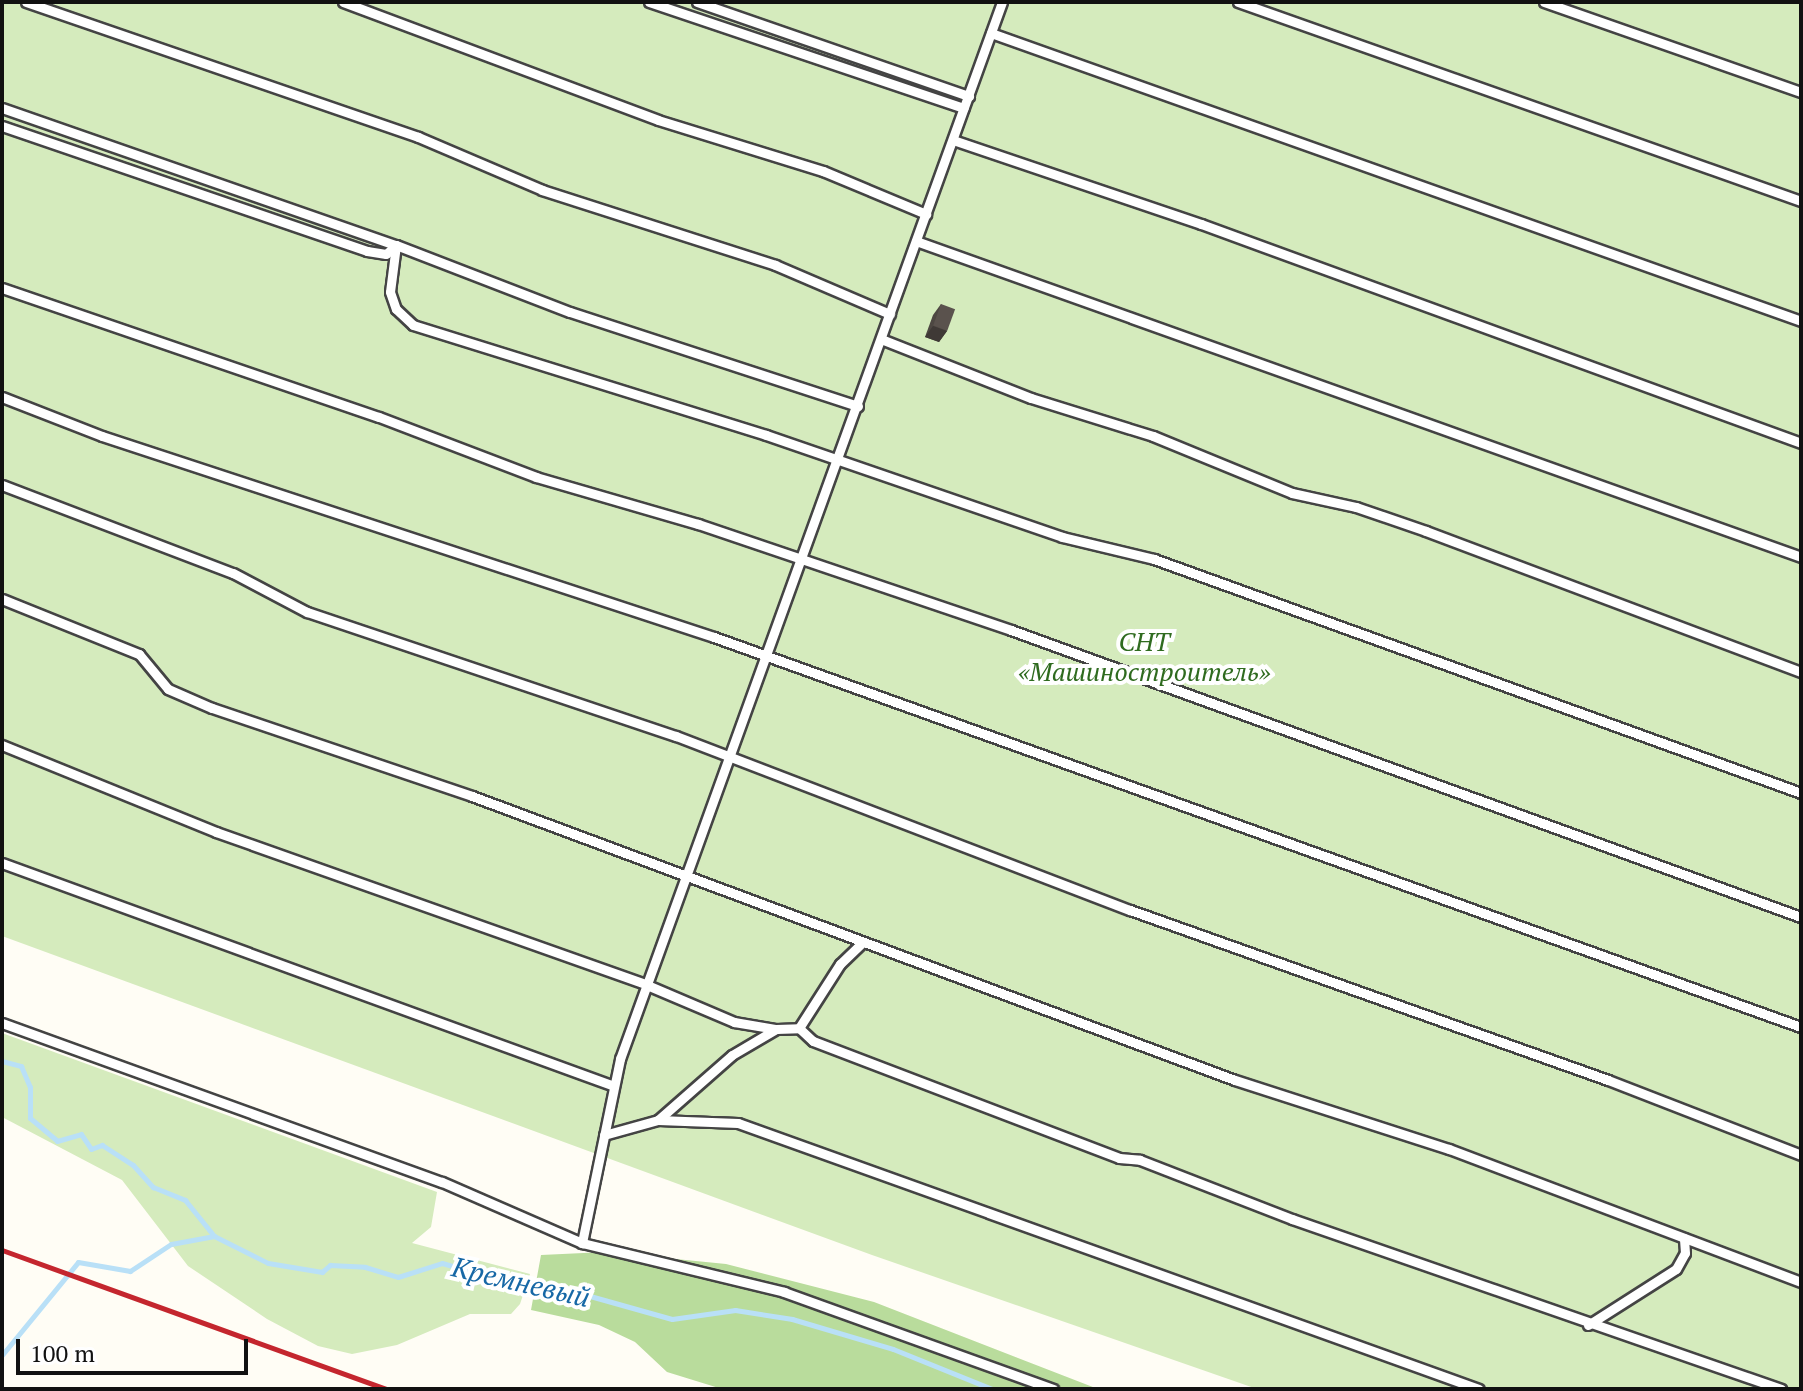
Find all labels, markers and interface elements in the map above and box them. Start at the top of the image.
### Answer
park label: СНТ «Машиностроитель» [1018,626,1270,688]
water label: Кремневый [449,1250,593,1314]
scale bar [20,1323,252,1373]
text: 100 m [30,1337,95,1369]

